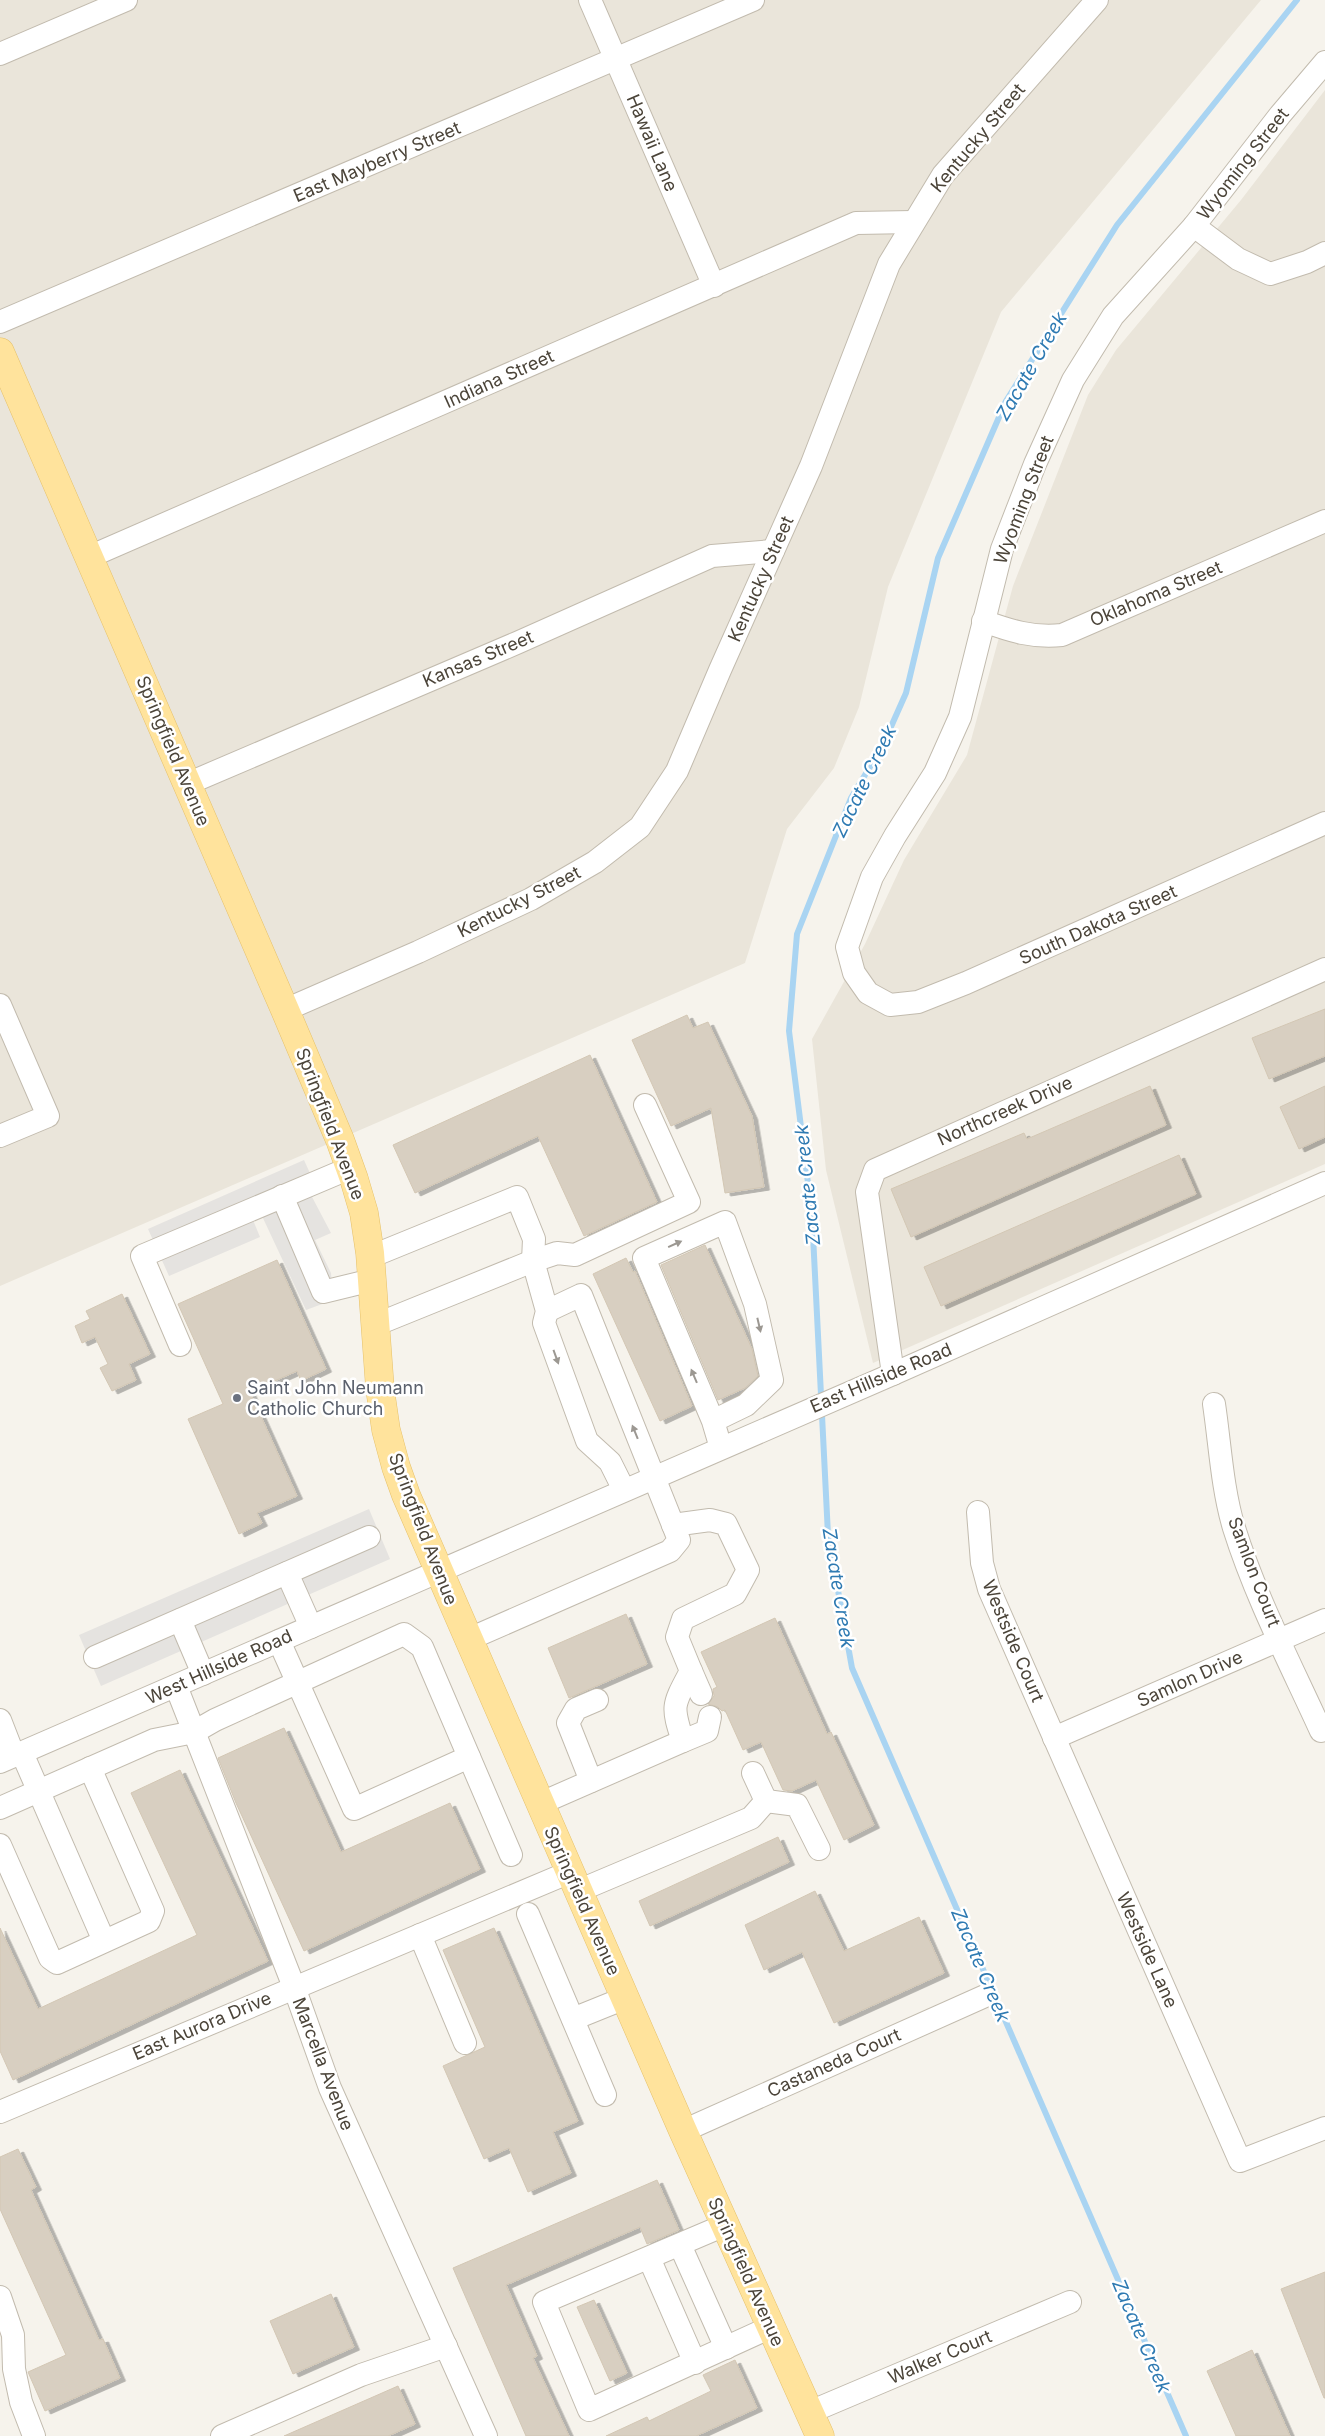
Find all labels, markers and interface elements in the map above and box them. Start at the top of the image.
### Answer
street label: Kentucky Street [926,79,1029,196]
street label: Hawaii Lane [623,91,682,195]
street label: Wyoming Street [1192,104,1293,224]
street label: East Mayberry Street [290,117,464,206]
water label: Zacate Creek [991,307,1072,425]
street label: Indiana Street [441,345,557,412]
street label: Wyoming Street [989,432,1058,567]
street label: Kentucky Street [723,513,798,645]
street label: Oklahoma Street [1087,556,1225,631]
street label: Kansas Street [419,626,536,691]
street label: Springfield Avenue [132,673,215,829]
water label: Zacate Creek [827,721,902,841]
street label: Kentucky Street [454,861,584,942]
street label: South Dakota Street [1016,880,1180,969]
street label: Springfield Avenue [292,1045,369,1203]
street label: Northcreek Drive [934,1071,1075,1150]
water label: Zacate Creek [790,1123,825,1247]
one-way arrow [668,1240,682,1248]
one-way arrow [756,1317,764,1333]
street label: East Hillside Road [807,1338,955,1417]
one-way arrow [553,1350,560,1365]
one-way arrow [690,1369,698,1383]
place label: Saint John Neumann Catholic Church [247,1377,424,1419]
marker: Saint John Neumann Catholic Church [231,1392,243,1404]
one-way arrow [631,1424,639,1439]
street label: Springfield Avenue [385,1450,462,1608]
street label: Samlon Court [1224,1514,1285,1630]
water label: Zacate Creek [818,1526,859,1650]
street label: Westside Court [978,1577,1049,1705]
street label: West Hillside Road [142,1625,295,1708]
street label: Samlon Drive [1134,1646,1246,1711]
street label: Springfield Avenue [540,1823,625,1979]
street label: Westside Lane [1113,1889,1182,2011]
water label: Zacate Creek [946,1905,1015,2026]
street label: East Aurora Drive [129,1987,274,2064]
street label: Marcella Avenue [288,1994,358,2133]
street label: Castaneda Court [764,2024,904,2101]
street label: Springfield Avenue [704,2194,789,2350]
water label: Zacate Creek [1107,2276,1176,2397]
street label: Walker Court [885,2325,995,2388]

